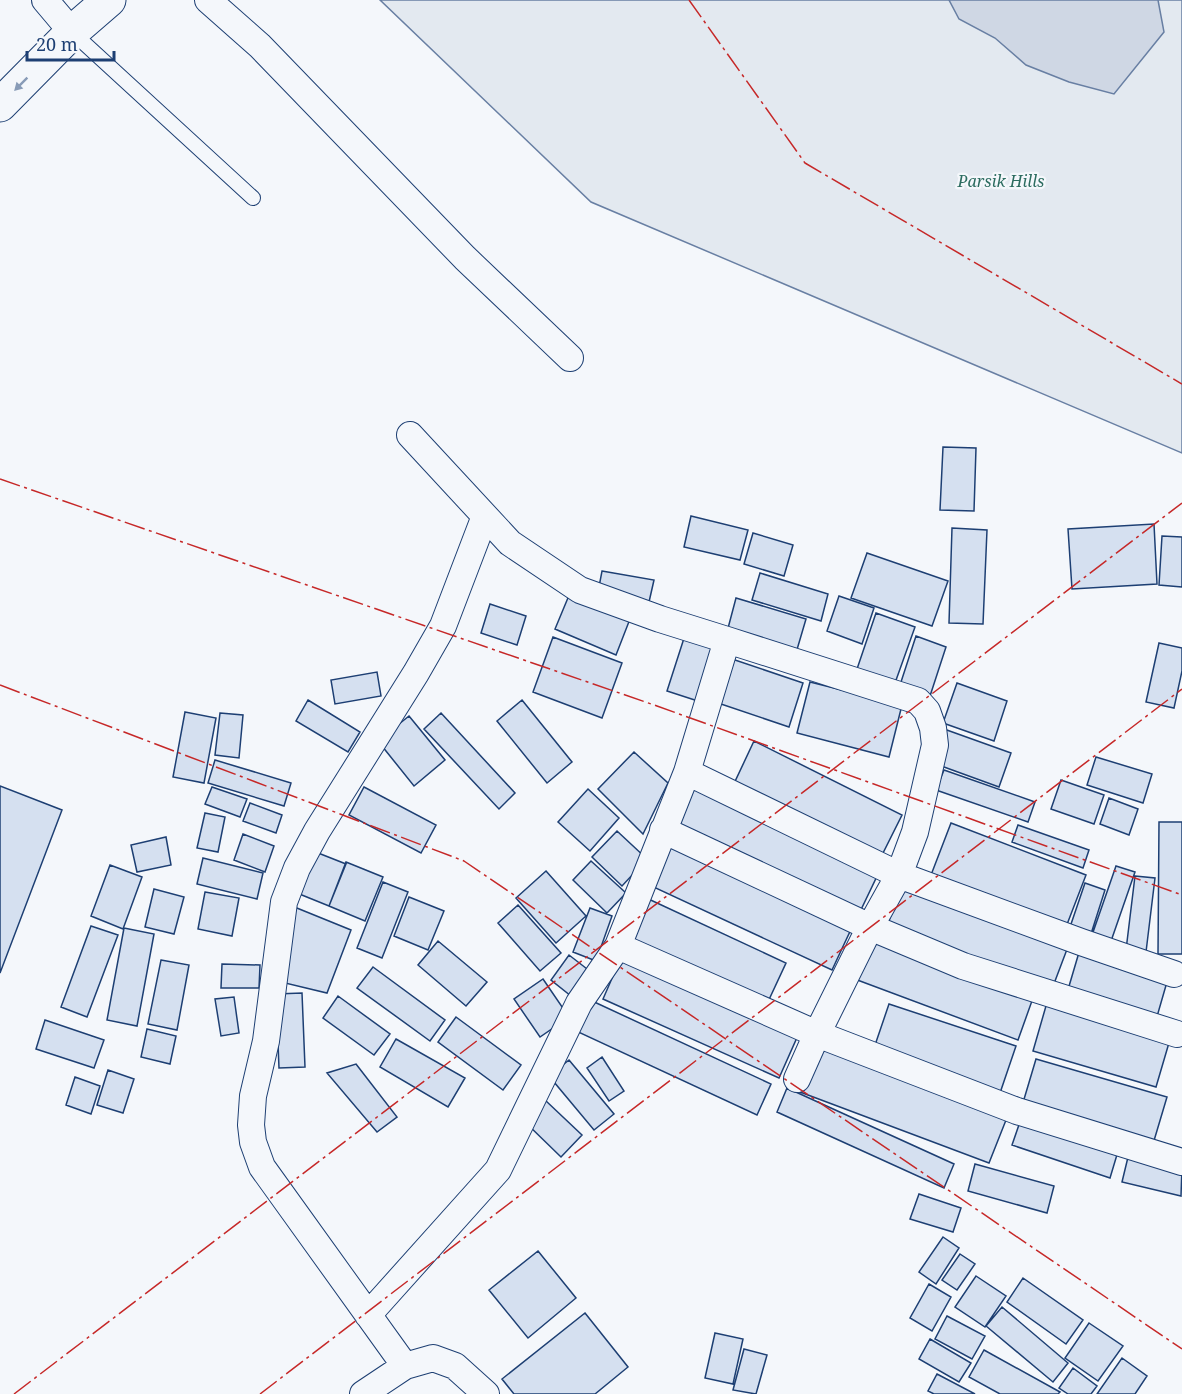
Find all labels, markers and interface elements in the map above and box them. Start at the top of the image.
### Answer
scale bar [27,24,114,62]
text: 20 m [36,32,78,56]
one-way arrow [14,76,28,91]
park label: Parsik Hills [957,170,1044,192]

